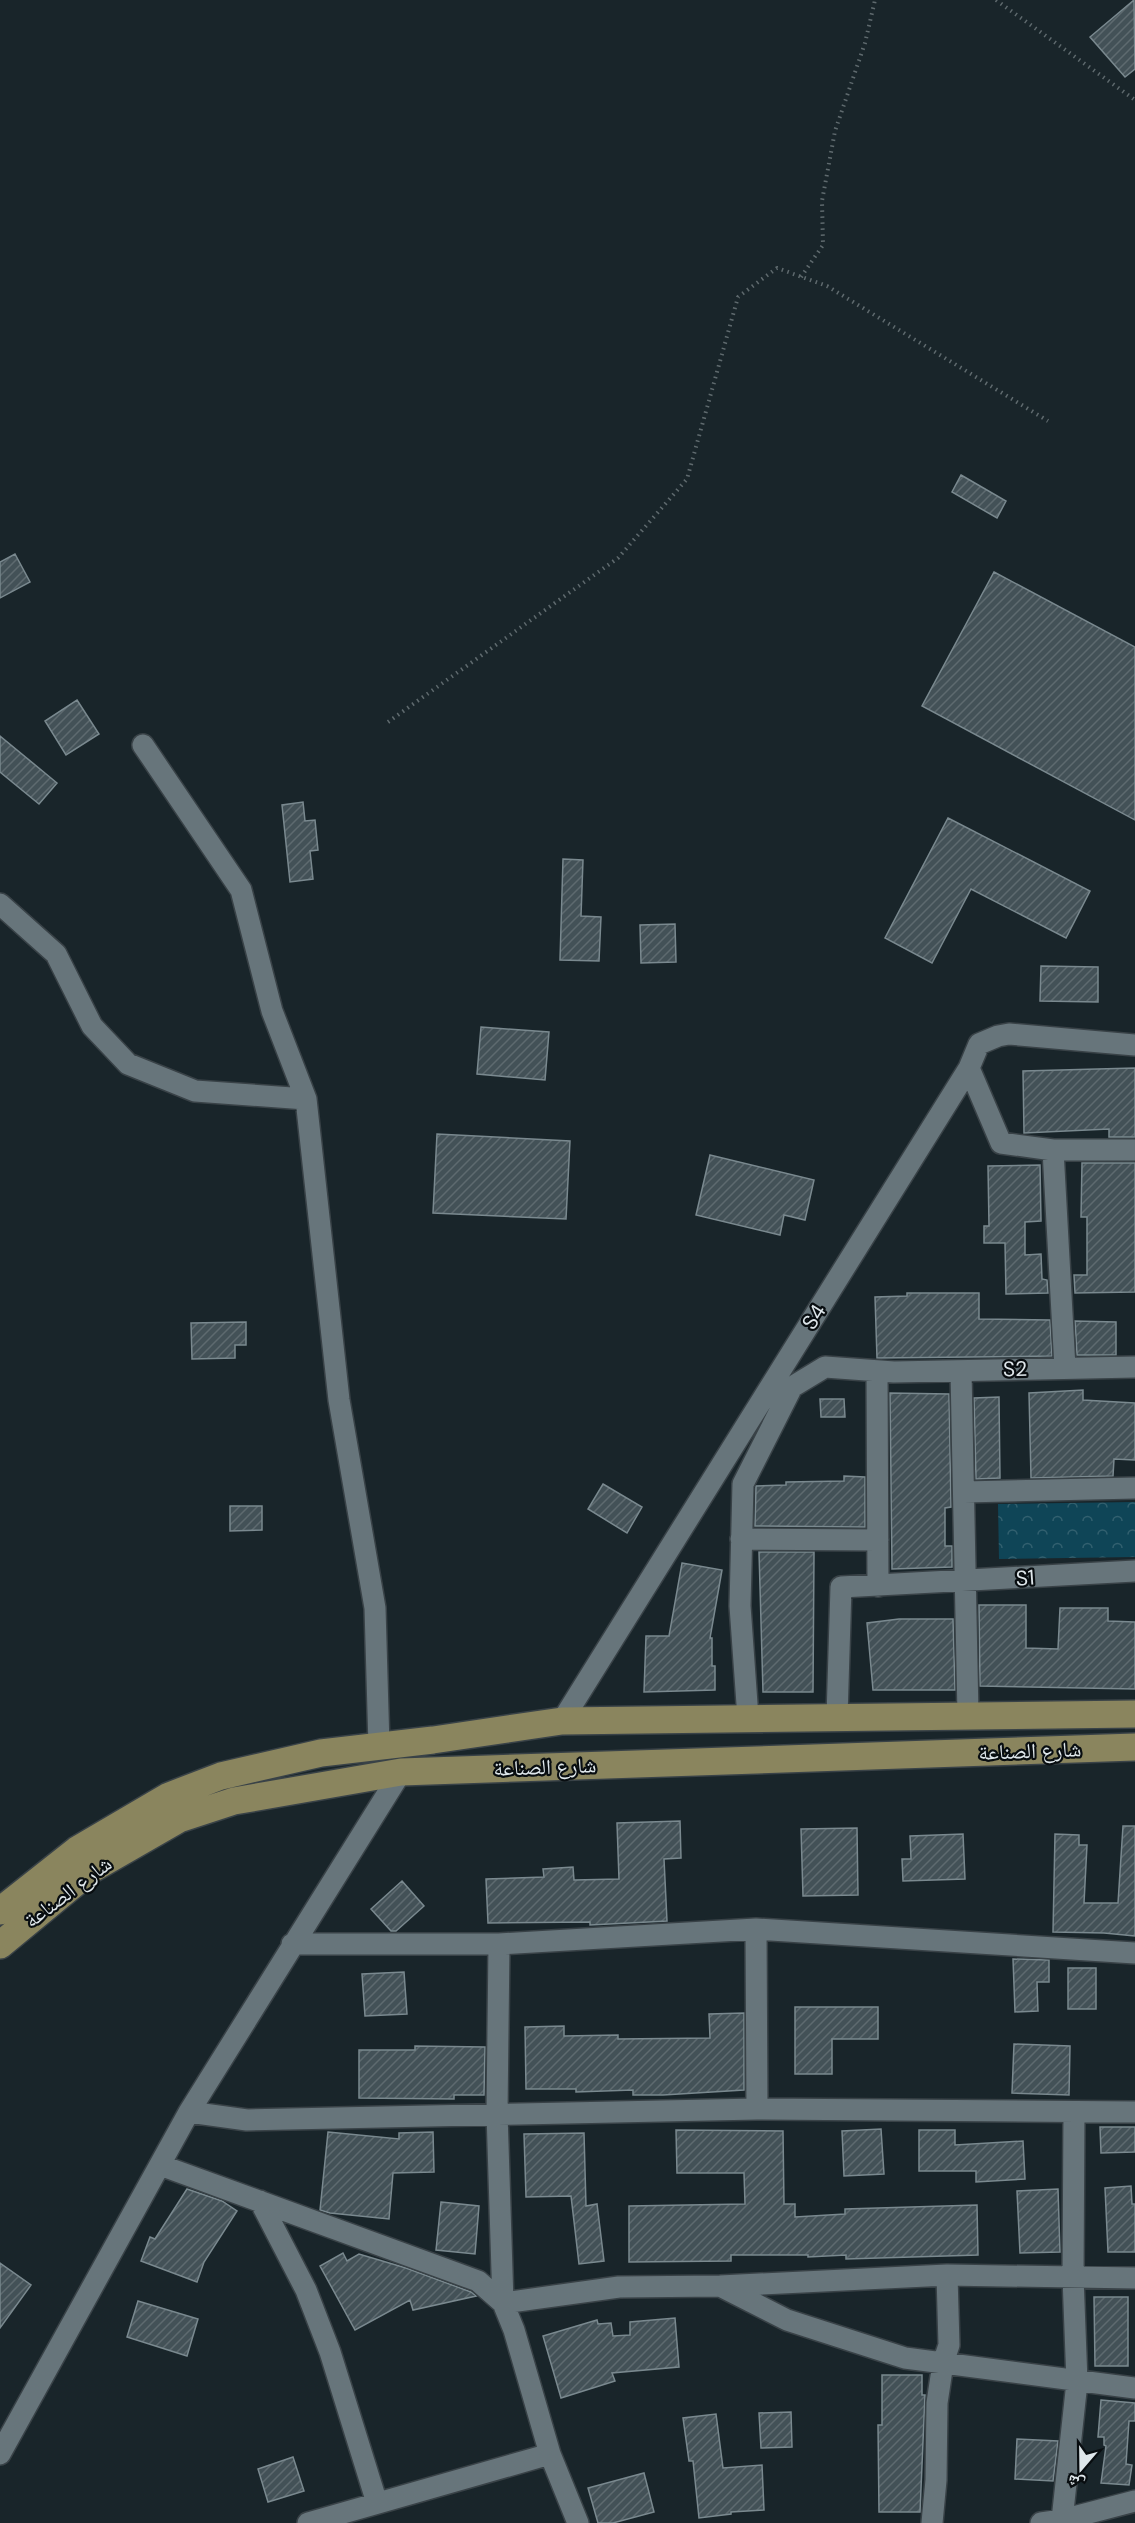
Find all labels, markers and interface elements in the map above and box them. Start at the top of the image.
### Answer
street label: S4 [796,1299,833,1335]
street label: S2 [1003,1355,1027,1383]
street label: S1 [1015,1563,1035,1593]
street label: شارع الصناعة [978,1735,1082,1767]
street label: شارع الصناعة [493,1751,597,1783]
street label: شارع الصناعة [19,1850,117,1934]
north arrow [1051,2439,1111,2499]
text: ش [1064,2470,1088,2495]

